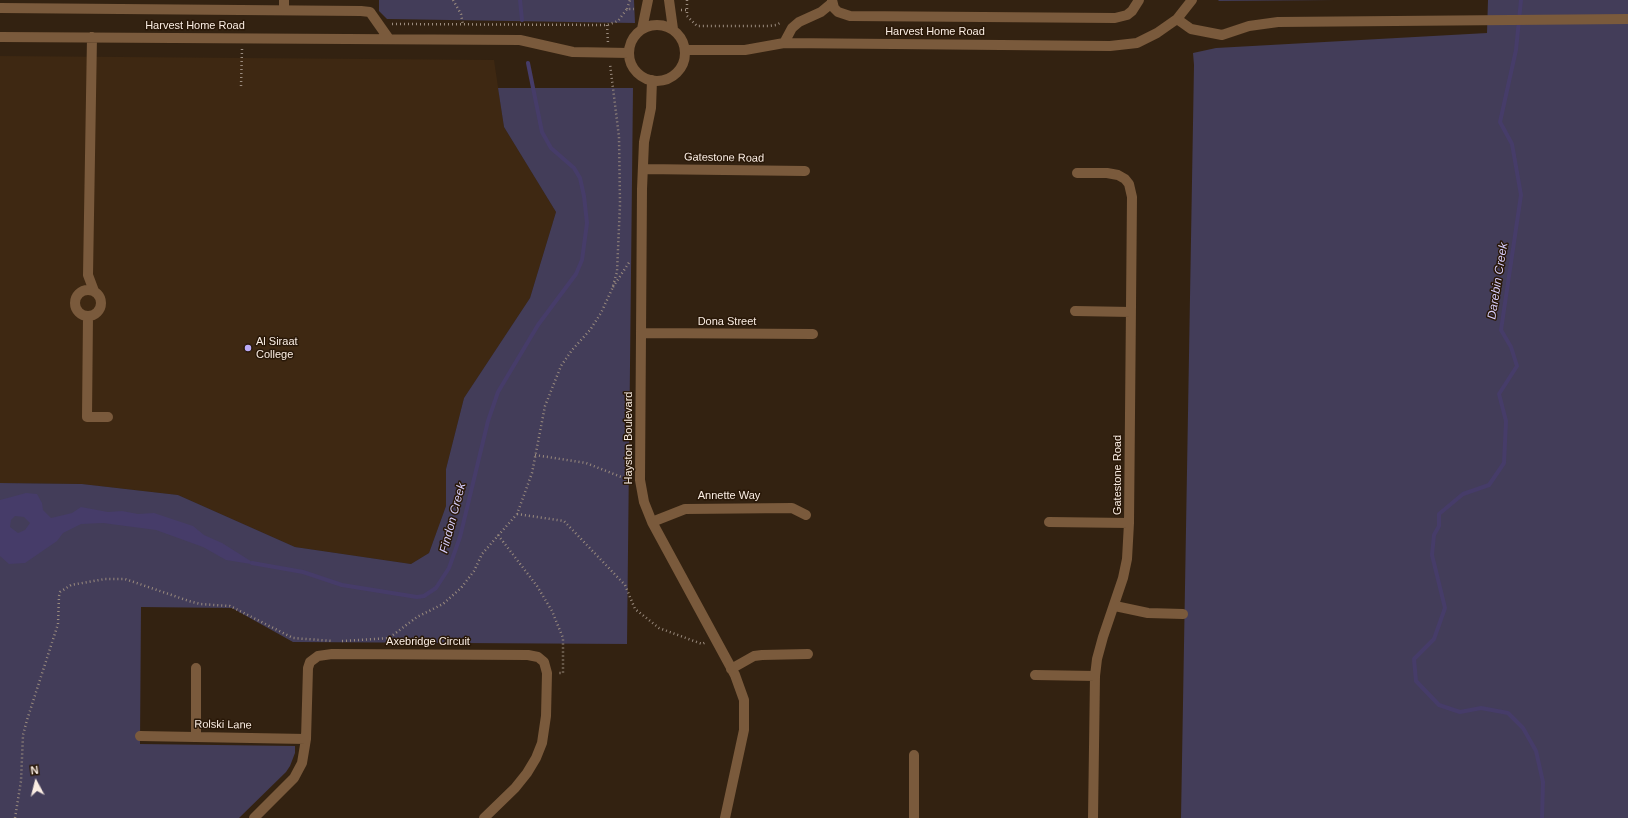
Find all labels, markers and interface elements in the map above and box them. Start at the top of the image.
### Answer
street label: Harvest Home Road [145,19,245,33]
street label: Harvest Home Road [885,25,985,39]
street label: Gatestone Road [684,151,764,165]
water label: Darebin Creek [1485,242,1511,320]
street label: Dona Street [698,315,756,329]
place label: Al Siraat College [256,335,298,361]
marker: Al Siraat College [243,343,253,353]
street label: Hayston Boulevard [622,392,636,484]
street label: Gatestone Road [1111,435,1125,515]
water label: Findon Creek [437,481,469,555]
street label: Annette Way [698,489,760,503]
street label: Axebridge Circuit [386,635,470,649]
street label: Rolski Lane [194,718,252,732]
north arrow [16,762,56,802]
text: N [30,764,39,777]

